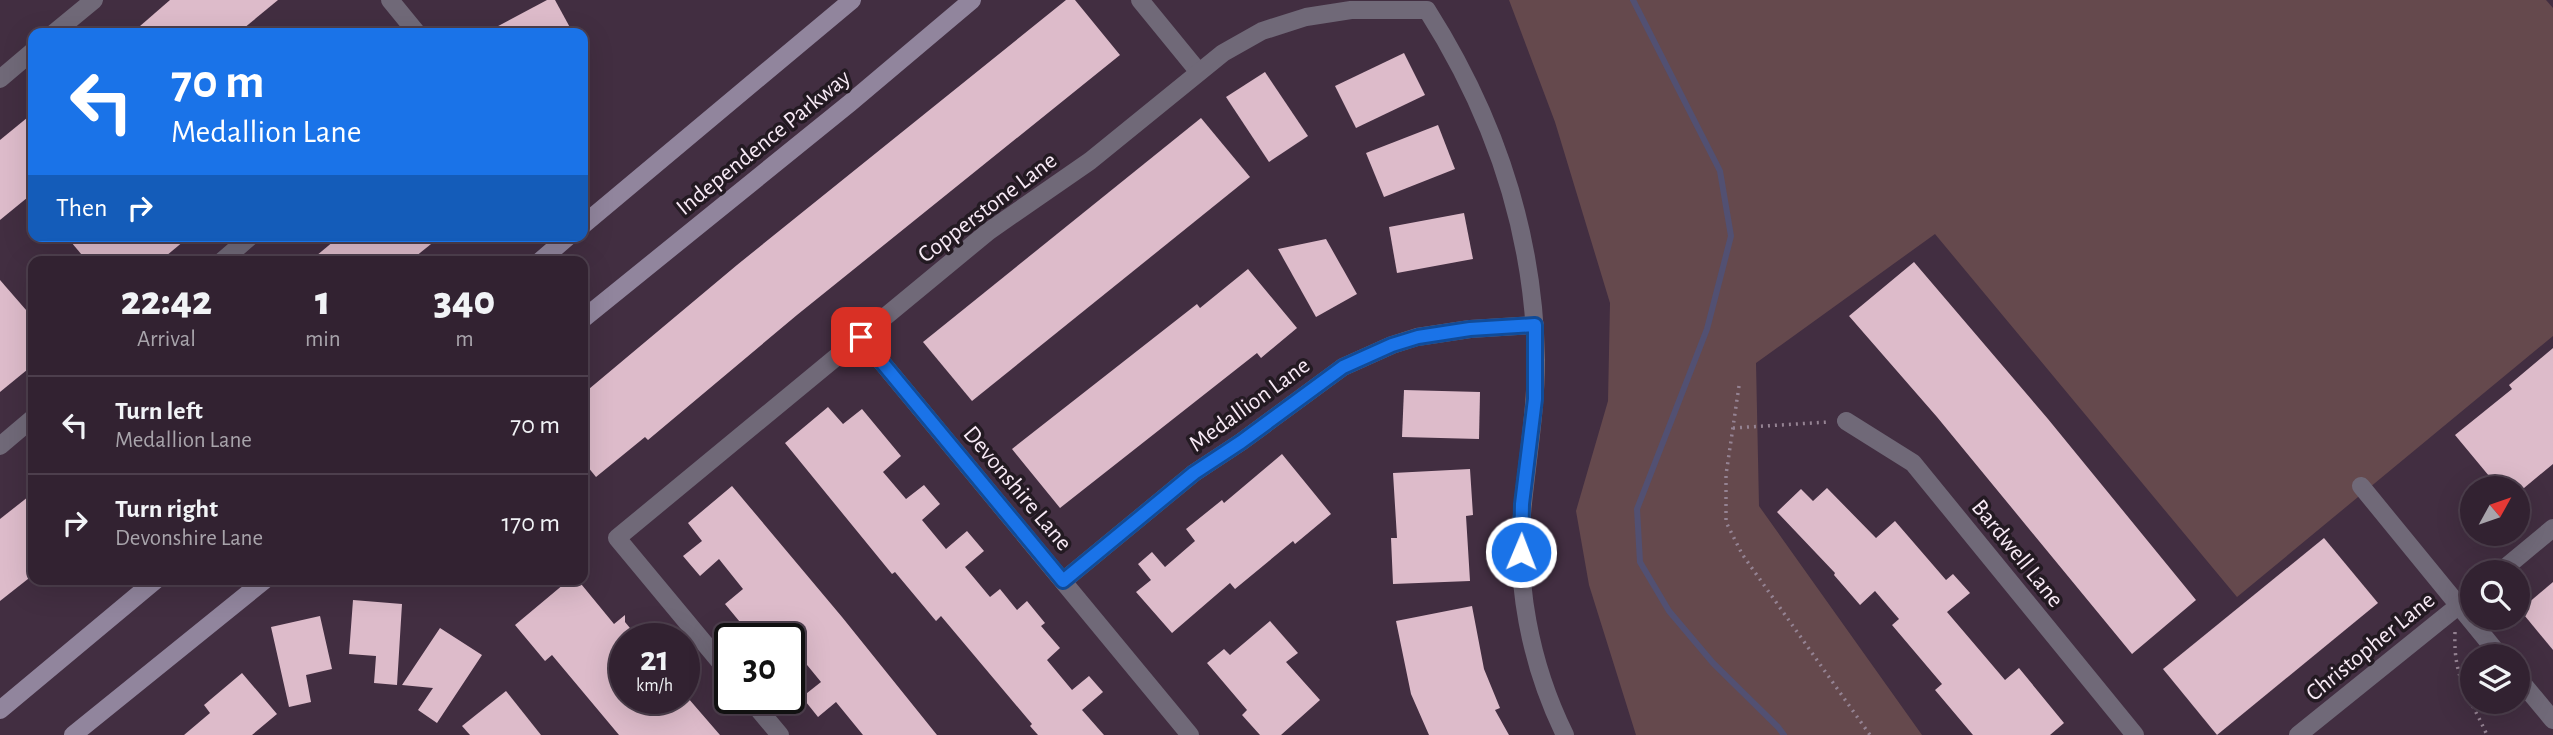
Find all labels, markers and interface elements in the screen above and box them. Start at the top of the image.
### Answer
icon: left [56,56,147,147]
text: 70 m [171,58,265,107]
street label: Independence Parkway [672,65,855,220]
text: Medallion Lane [171,116,362,148]
street label: Copperstone Lane [914,148,1061,267]
icon: right [121,189,159,227]
text: Then [56,195,107,221]
text: 22:42 [121,280,212,322]
text: 1 [315,280,331,322]
text: 340 [433,280,495,322]
pin [831,307,891,367]
icon: arrive [842,318,880,356]
text: Arrival [137,328,196,351]
text: min [305,328,341,351]
text: m [455,328,474,351]
street label: Medallion Lane [1185,353,1314,457]
text: Turn left [115,398,203,424]
icon: left [56,406,94,444]
text: 70 m [510,412,560,438]
street label: Devonshire Lane [958,422,1076,556]
text: Medallion Lane [115,429,252,452]
north arrow [2460,476,2530,546]
map controls [2460,476,2530,714]
street label: Bardwell Lane [1967,495,2068,612]
text: Turn right [115,496,218,522]
icon: right [56,504,94,542]
text: 170 m [501,510,560,536]
position arrow [1484,515,1558,589]
text: Devonshire Lane [115,527,263,550]
button: search [2460,560,2530,630]
street label: Christopher Lane [2302,588,2440,706]
speed limit sign: 30 [714,623,805,714]
text: 21 [640,642,669,677]
button: layers [2460,644,2530,714]
text: km/h [636,677,673,695]

